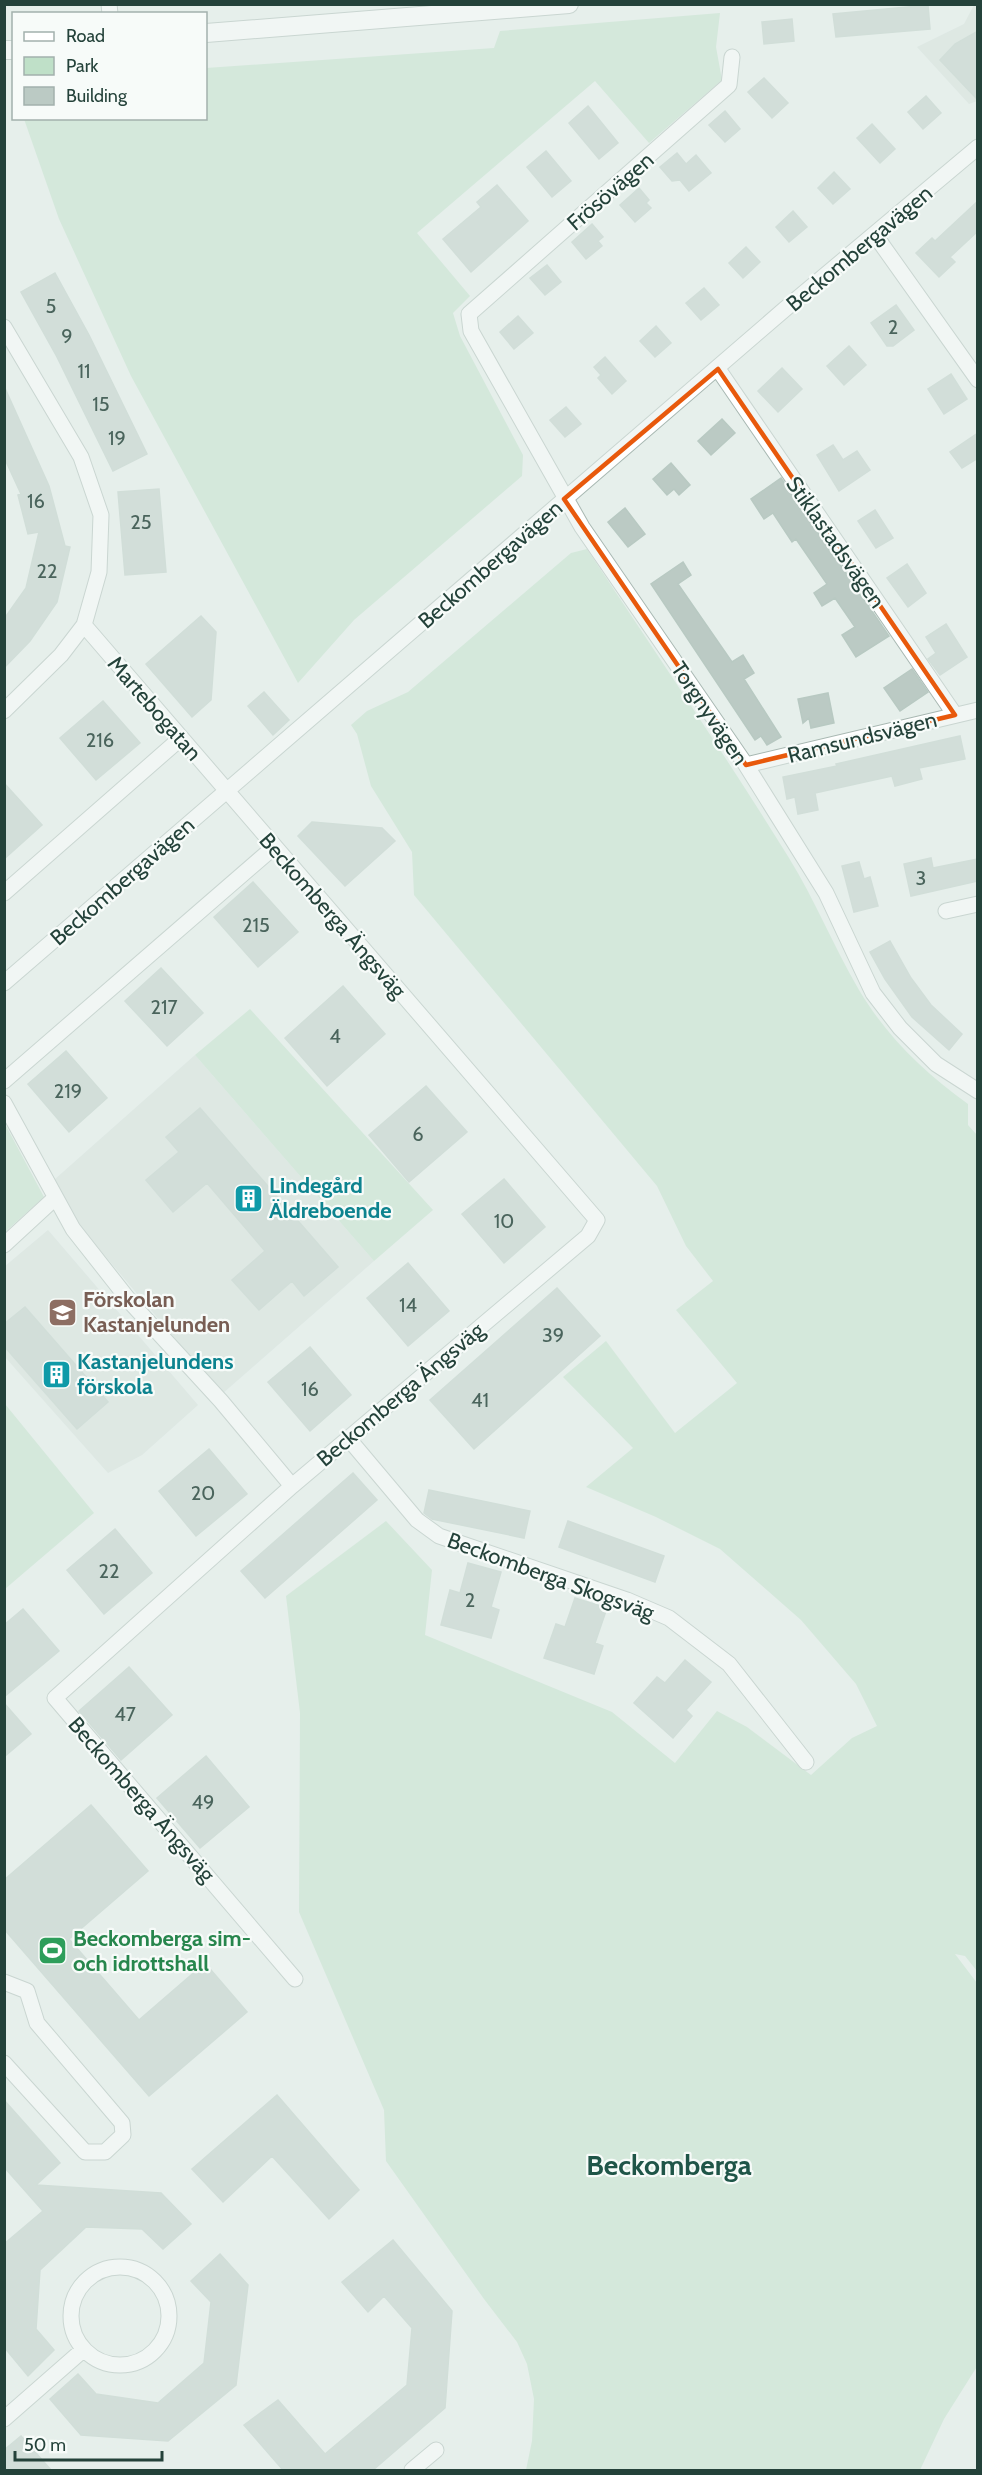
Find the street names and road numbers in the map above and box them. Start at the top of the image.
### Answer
street label: Frösövägen [561,146,659,236]
street label: Beckombergavägen [781,179,938,317]
street label: Stiklastadsvägen [780,471,891,613]
street label: Beckombergavägen [413,494,568,634]
street label: Martebogatan [102,651,207,766]
street label: Torgnyvägen [665,657,754,770]
street label: Ramsundsvägen [785,706,940,769]
street label: Beckombergavägen [45,811,200,951]
street label: Beckomberga Ängsväg [254,827,412,1004]
street label: Beckomberga Ängsväg [311,1316,490,1472]
street label: Beckomberga Skogsväg [444,1526,659,1627]
street label: Beckomberga Ängsväg [63,1711,221,1888]

